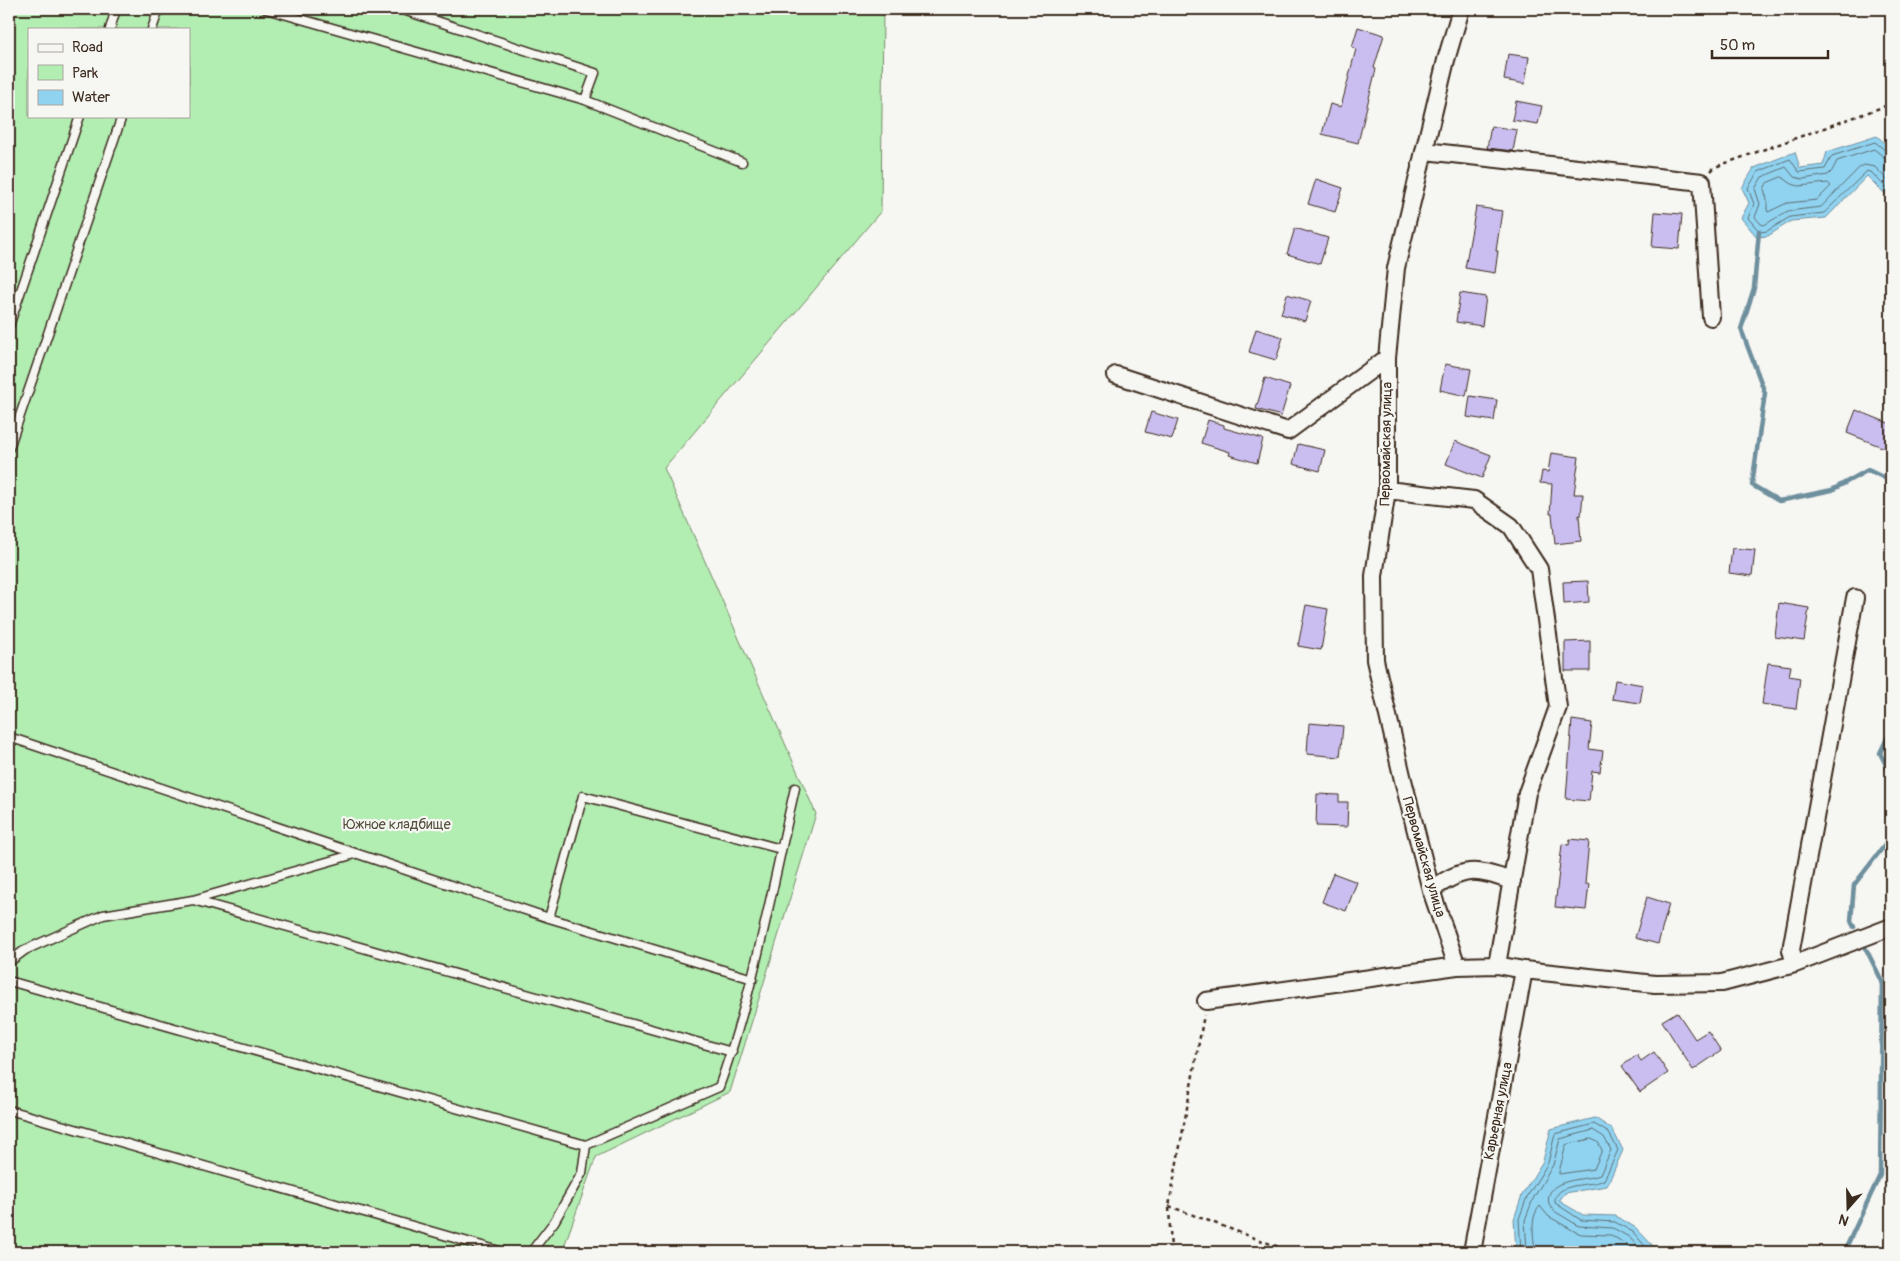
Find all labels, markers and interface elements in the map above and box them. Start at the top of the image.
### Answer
legend [28,28,190,118]
scale bar [1712,28,1829,60]
text: 50 m [1720,36,1755,55]
text: Road [72,38,103,57]
text: Park [72,64,99,83]
text: Water [72,88,111,107]
street label: Первомайская улица [1376,382,1396,506]
street label: Первомайская улица [1399,795,1449,919]
park label: Южное кладбище [343,816,451,833]
street label: Карьерная улица [1480,1061,1516,1161]
north arrow [1822,1184,1872,1234]
text: N [1836,1210,1851,1229]

